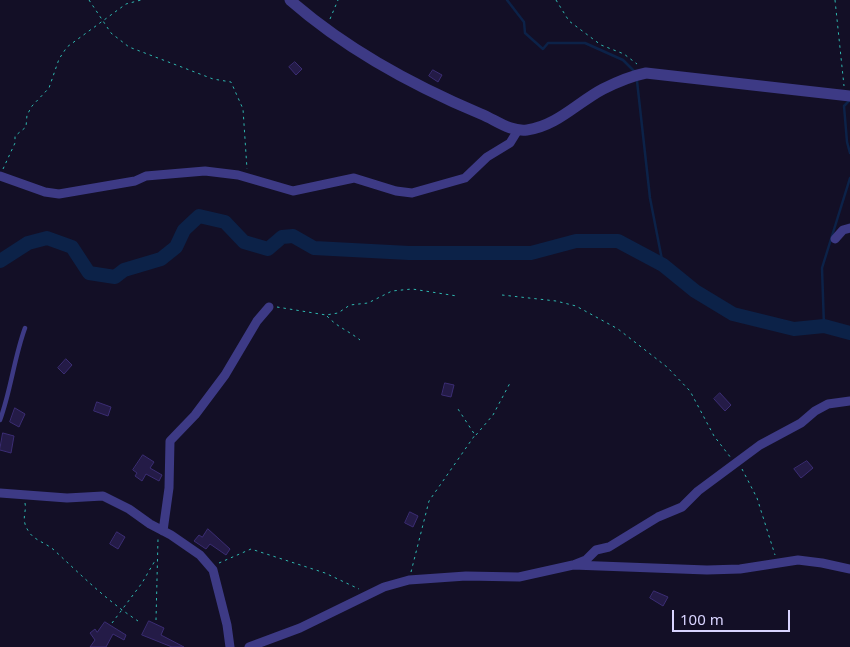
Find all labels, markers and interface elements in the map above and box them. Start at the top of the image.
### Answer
scale bar [675,600,792,632]
text: 100 m [680,609,724,629]

